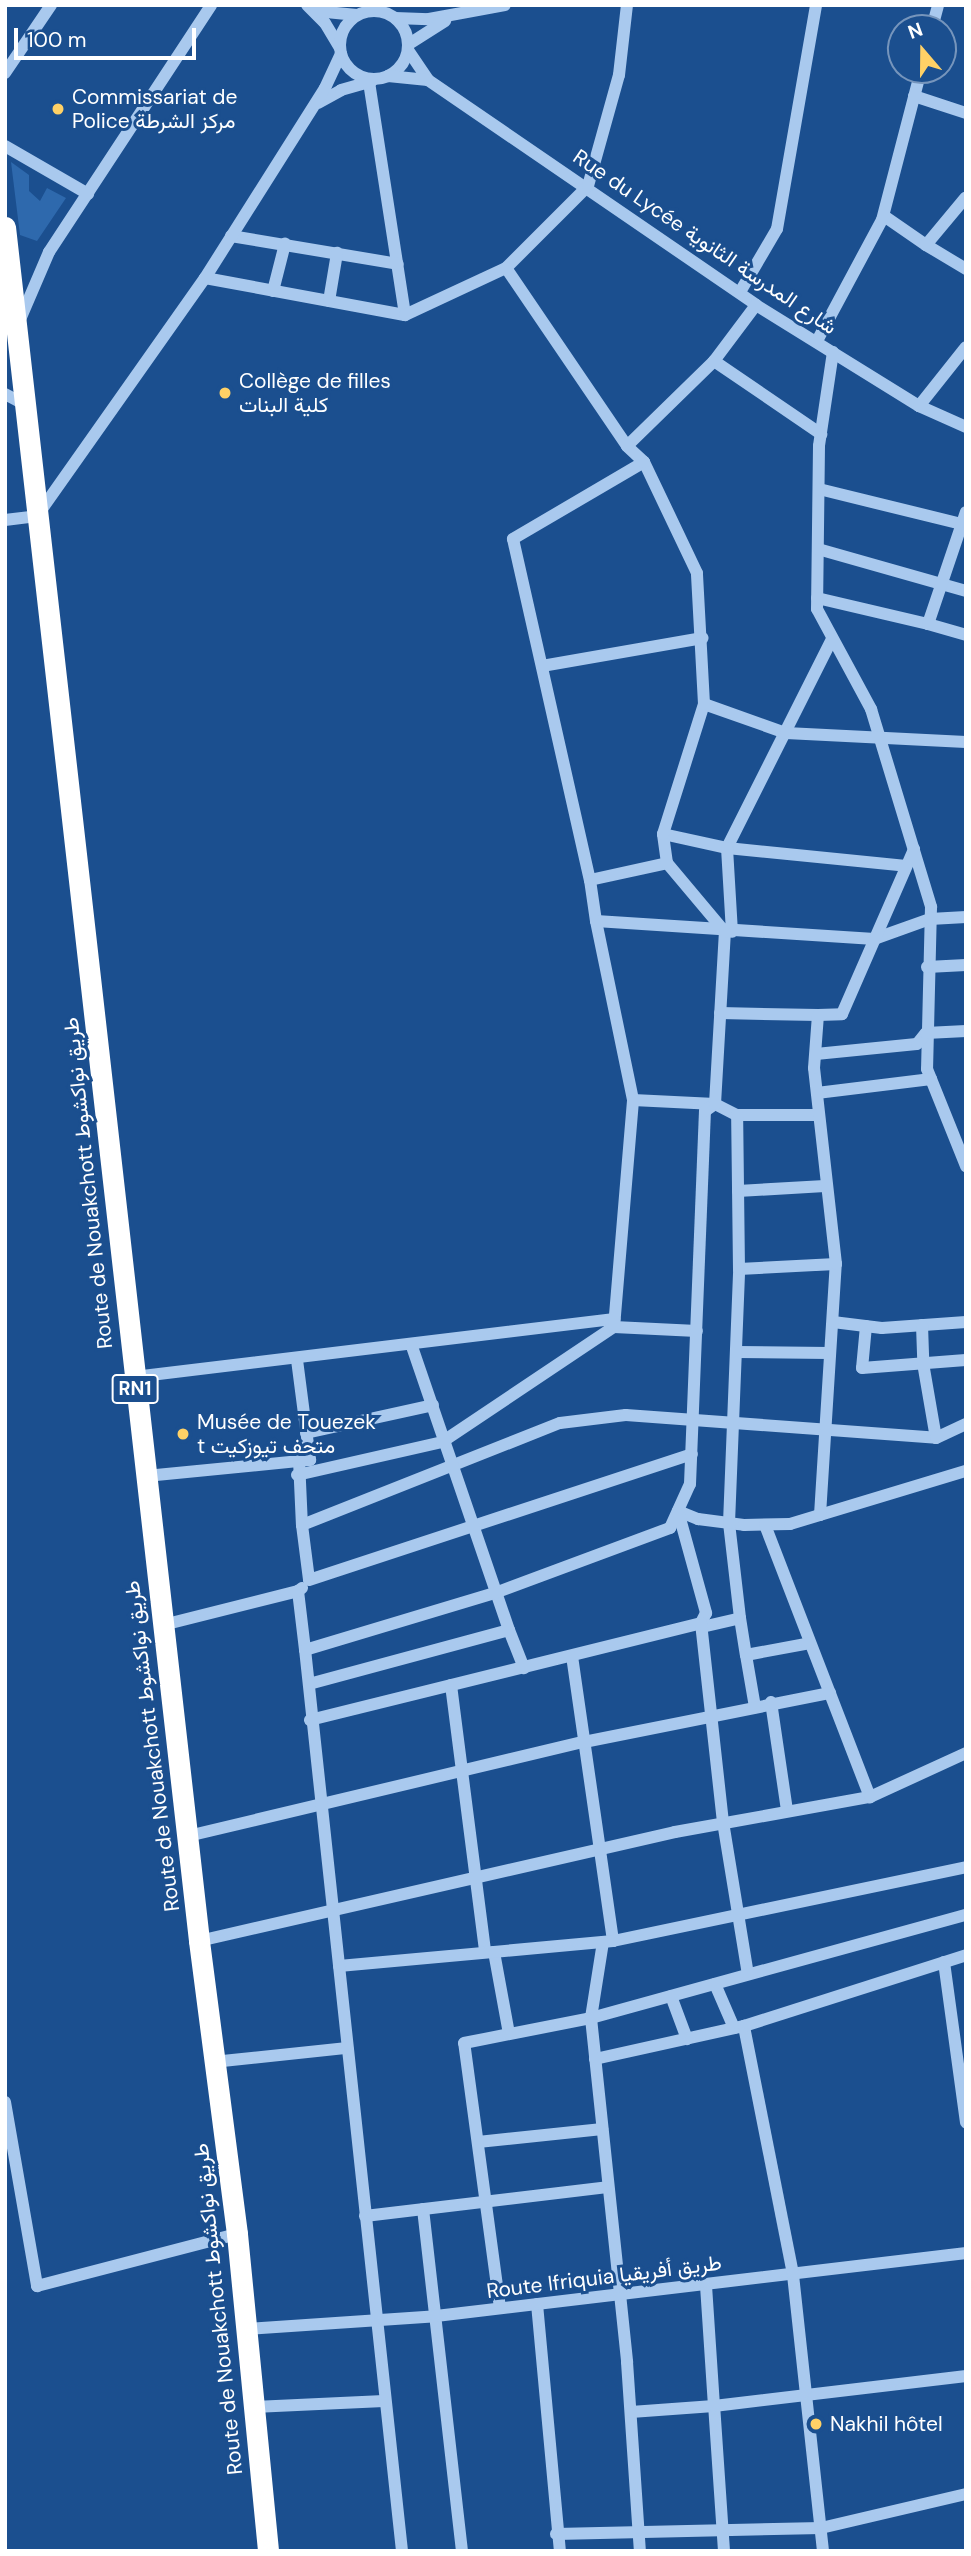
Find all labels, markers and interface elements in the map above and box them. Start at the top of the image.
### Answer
scale bar [18,14,200,58]
north arrow [887,14,957,84]
text: N [905,17,926,45]
text: 100 m [27,26,87,54]
place label: Commissariat de Police مركز الشرطة [72,84,237,134]
marker: Commissariat de Police مركز الشرطة [50,101,66,117]
street label: Rue du Lycée شارع المدرسة الثانوية [568,144,842,340]
place label: Collège de filles كلية البنات [239,368,391,418]
marker: Collège de filles كلية البنات [217,385,233,401]
street label: Route de Nouakchott طريق نواكشوط [58,1016,118,1350]
road number: RN1 [110,1373,160,1404]
place label: Musée de Touezek t متحف تيوزكيت [197,1409,376,1459]
marker: Musée de Touezek t متحف تيوزكيت [175,1426,191,1442]
street label: Route de Nouakchott طريق نواكشوط [119,1579,185,1913]
street label: Route de Nouakchott طريق نواكشوط [188,2142,248,2476]
street label: Route Ifriquia طريق أفريقيا [485,2250,723,2304]
place label: Nakhil hôtel [830,2411,943,2437]
marker: Nakhil hôtel [808,2416,824,2432]

